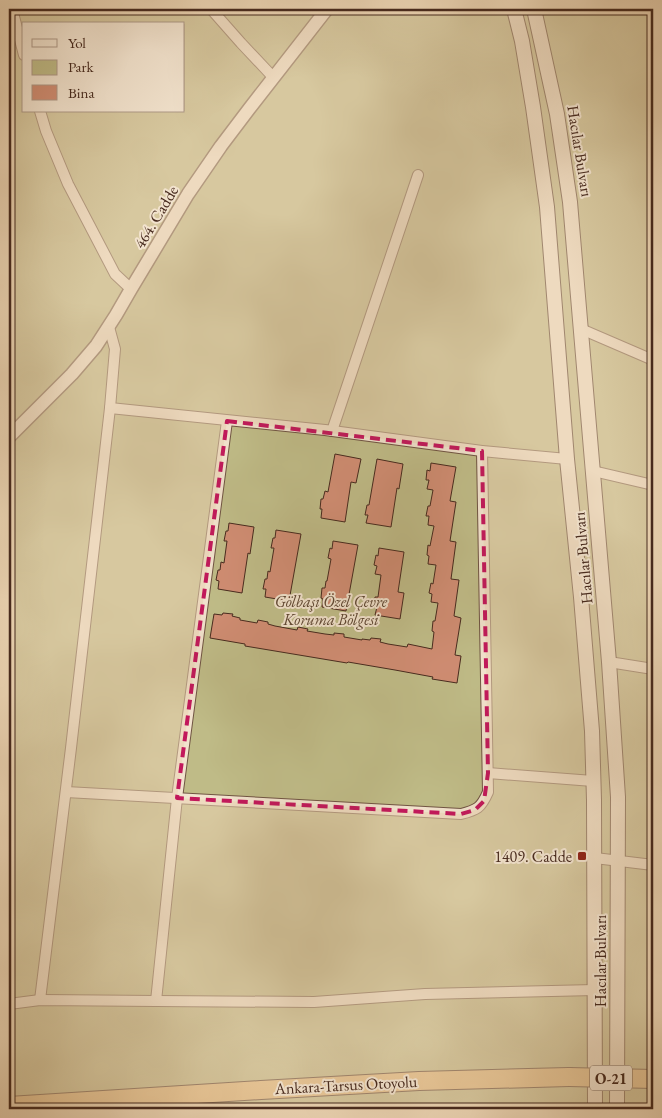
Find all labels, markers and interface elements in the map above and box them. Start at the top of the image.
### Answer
legend [22,22,185,112]
text: Yol [68,33,86,52]
text: Park [68,57,95,76]
text: Bina [68,83,94,102]
street label: Hacılar Bulvarı [562,104,598,198]
street label: 464. Cadde [129,182,183,252]
street label: Hacılar Bulvarı [569,511,597,605]
park label: Gölbaşı Özel Çevre Koruma Bölgesi [275,591,388,630]
place label: 1409. Cadde [494,846,572,867]
marker: 1409. Cadde [576,850,588,862]
street label: Hacılar Bulvarı [590,915,611,1007]
road number: O-21 [590,1066,632,1090]
street label: Ankara-Tarsus Otoyolu [273,1071,418,1099]

